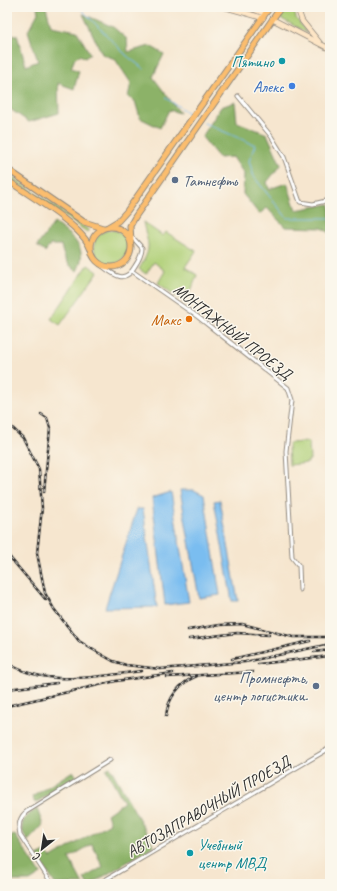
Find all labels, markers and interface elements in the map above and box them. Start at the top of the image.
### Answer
place label: Пятино [231,52,275,72]
marker: Пятино [277,56,287,66]
place label: Алекс [253,77,285,97]
marker: Алекс [287,81,297,91]
place label: Татнефть [183,171,239,191]
marker: Татнефть [170,175,180,185]
street label: МОНТАЖНЫЙ ПРОЕЗД [169,279,297,385]
place label: Макс [151,310,182,330]
marker: Макс [184,314,194,324]
place label: Промнефть, центр логистики. [213,668,309,706]
marker: Промнефть, центр логистики. [311,681,321,691]
street label: АВТОЗАПРАВОЧНЫЙ ПРОЕЗД [123,751,295,862]
north arrow [22,829,62,869]
place label: Учебный центр МВД [198,835,267,873]
marker: Учебный центр МВД [185,848,195,858]
text: С [30,849,43,865]

